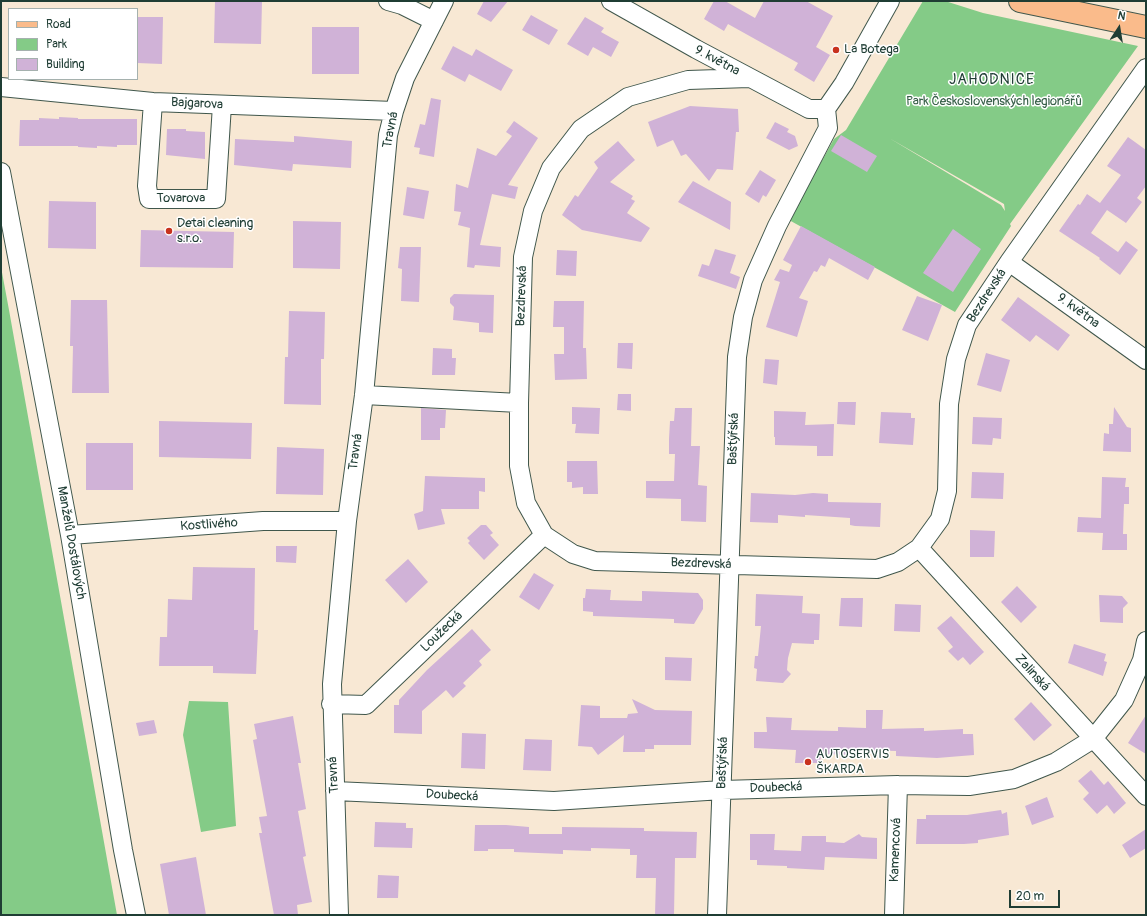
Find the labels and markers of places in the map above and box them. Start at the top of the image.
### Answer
place label: La Botega [844,42,899,58]
marker: La Botega [831,45,841,55]
place label: Detai cleaning s.r.o. [177,216,253,247]
marker: Detai cleaning s.r.o. [164,226,174,236]
place label: AUTOSERVIS ŠKARDA [816,747,889,778]
marker: AUTOSERVIS ŠKARDA [803,757,813,767]

